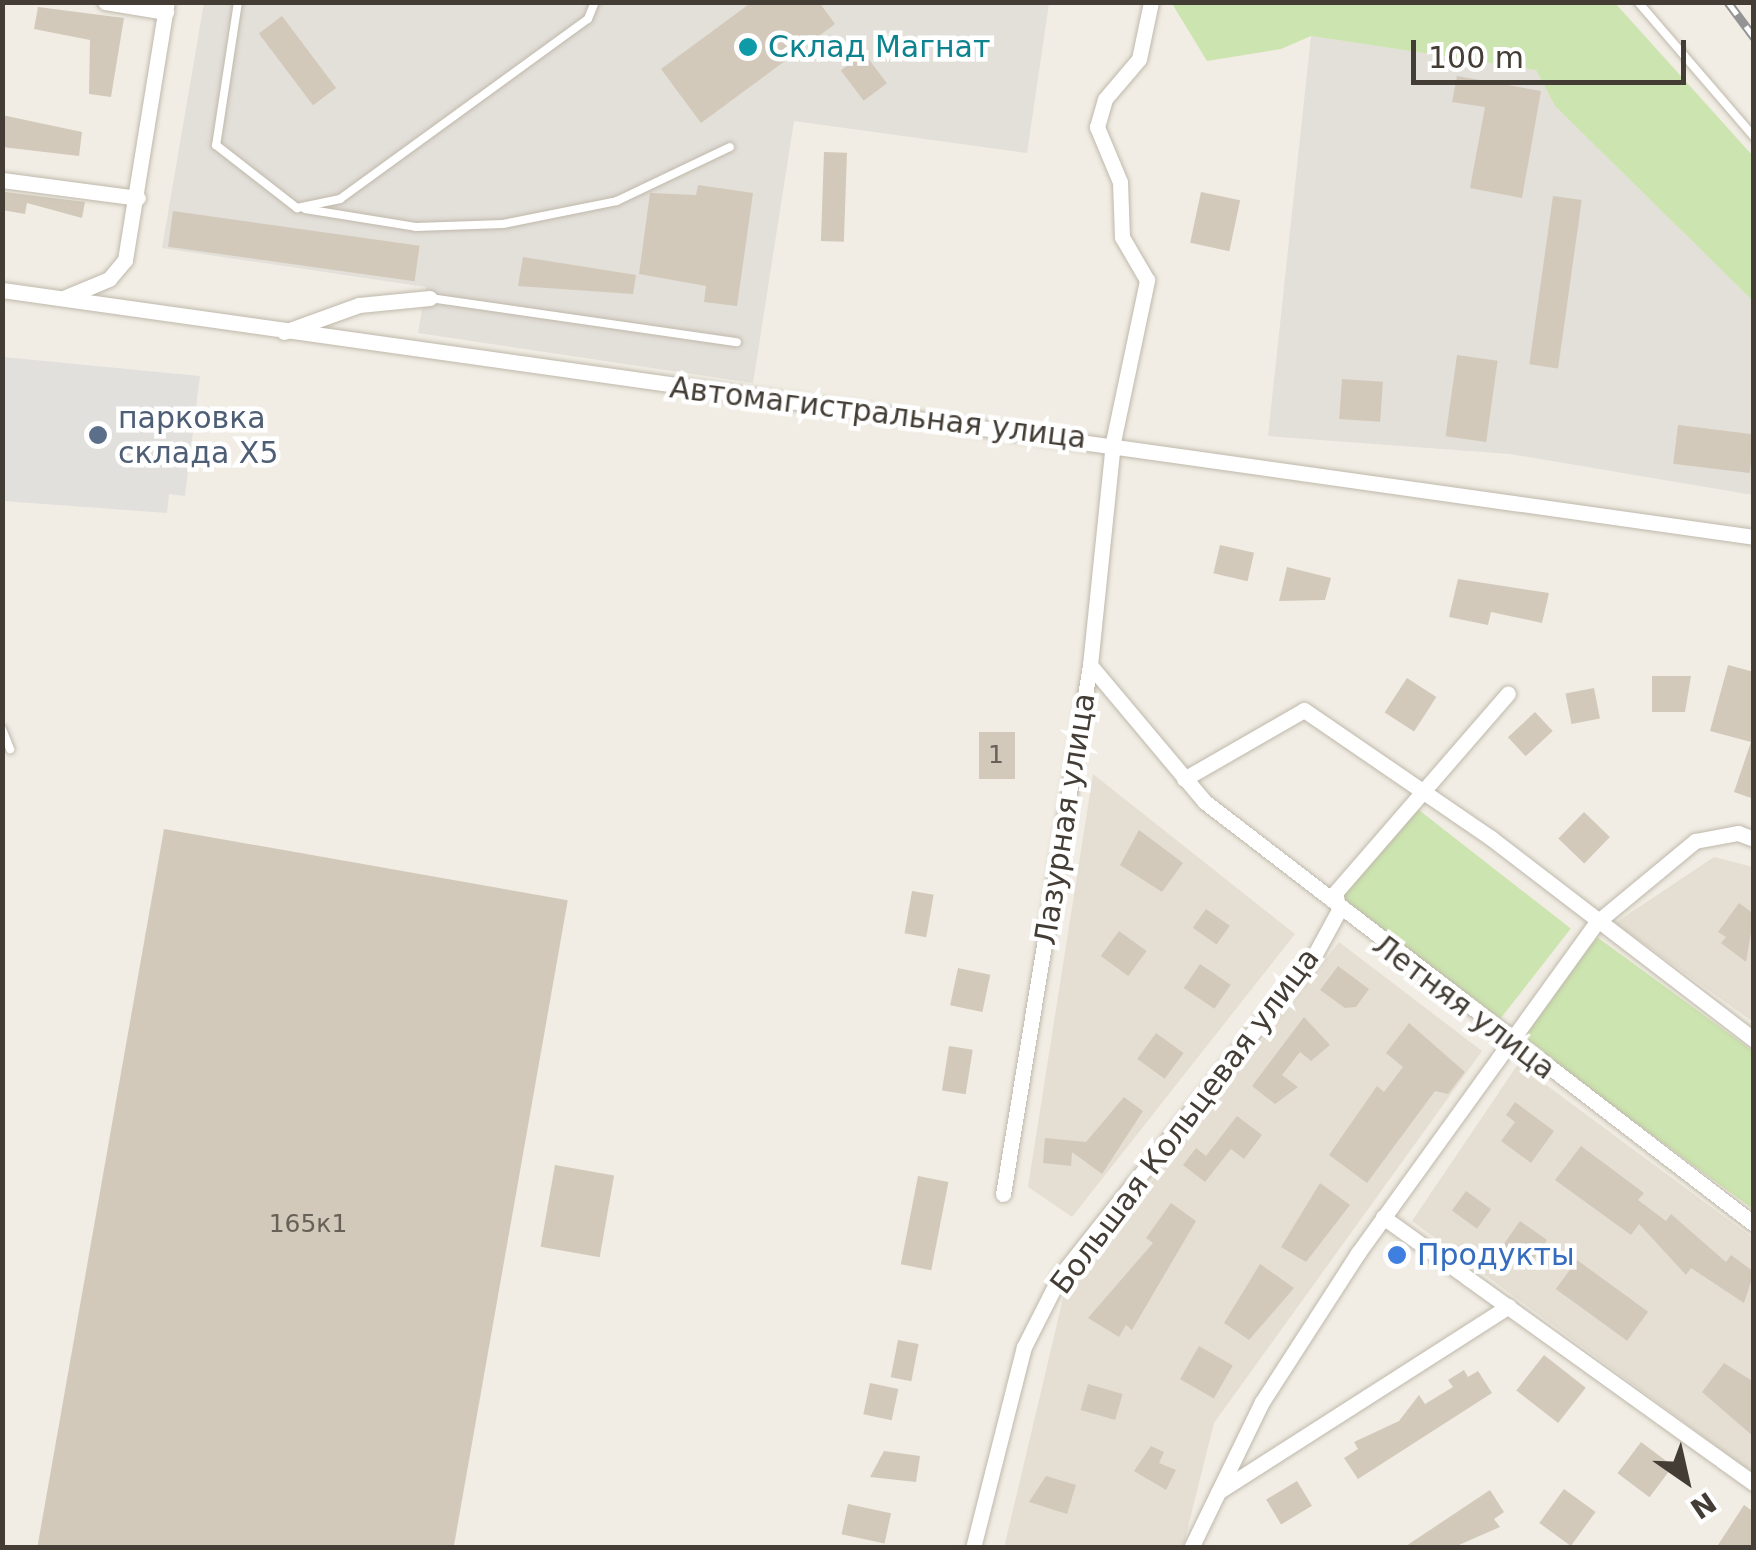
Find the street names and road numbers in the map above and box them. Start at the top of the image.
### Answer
street label: Автомагистральная улица [668,370,1088,456]
street label: Лазурная улица [1027,690,1103,948]
street label: Летняя улица [1366,927,1562,1087]
street label: Большая Кольцевая улица [1043,941,1327,1301]

